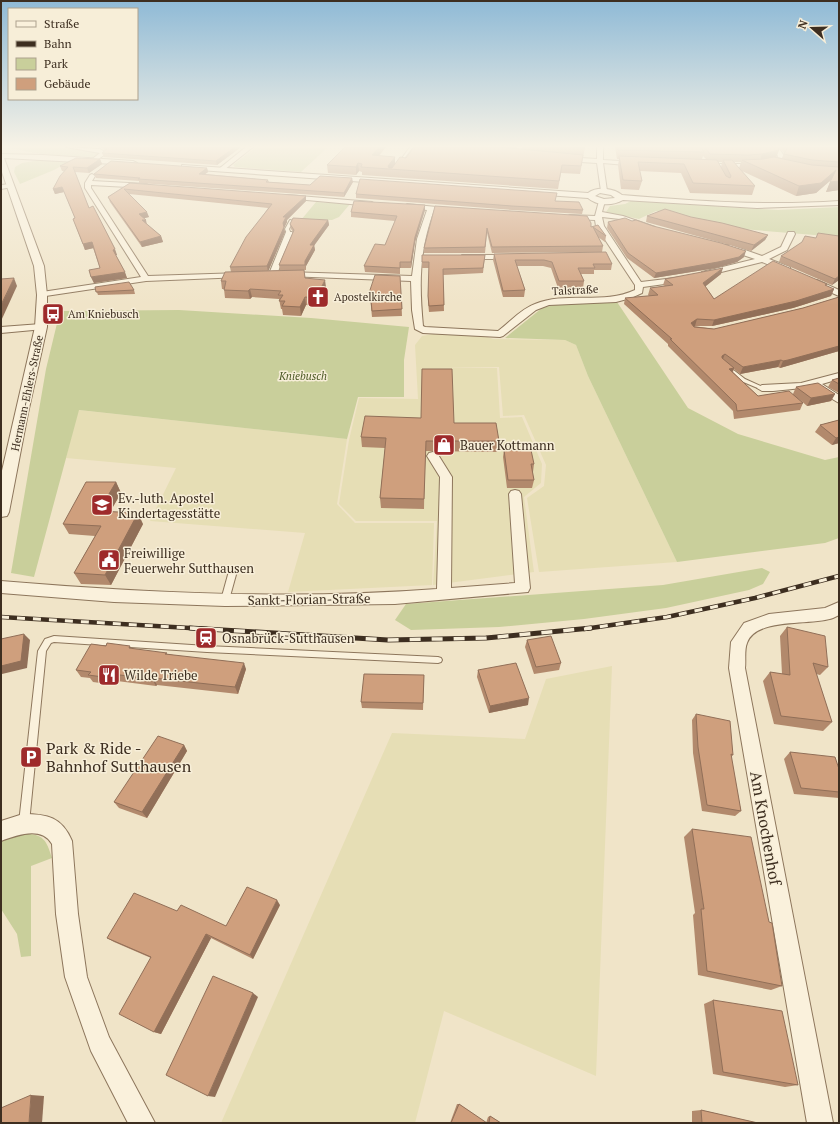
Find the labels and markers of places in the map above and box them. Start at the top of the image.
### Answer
church icon: Apostelkirche [305,284,331,310]
place label: Apostelkirche [334,290,402,304]
bus stop icon: Am Kniebusch [40,301,66,327]
place label: Am Kniebusch [68,307,139,321]
shop icon: Bauer Kottmann [431,432,457,458]
place label: Bauer Kottmann [460,436,555,454]
place label: Ev.-luth. Apostel Kindertagesstätte [118,489,220,522]
school or university icon: Ev.-luth. Apostel Kindertagesstätte [89,492,115,518]
place label: Freiwillige Feuerwehr Sutthausen [124,544,254,577]
public building icon: Freiwillige Feuerwehr Sutthausen [96,547,122,573]
station icon: Osnabrück-Sutthausen [193,625,219,651]
place label: Osnabrück-Sutthausen [222,629,355,647]
restaurant icon: Wilde Triebe [96,662,122,688]
place label: Wilde Triebe [124,666,198,684]
place label: Park & Ride - Bahnhof Sutthausen [46,737,192,777]
parking icon: Park & Ride - Bahnhof Sutthausen [18,744,44,770]

